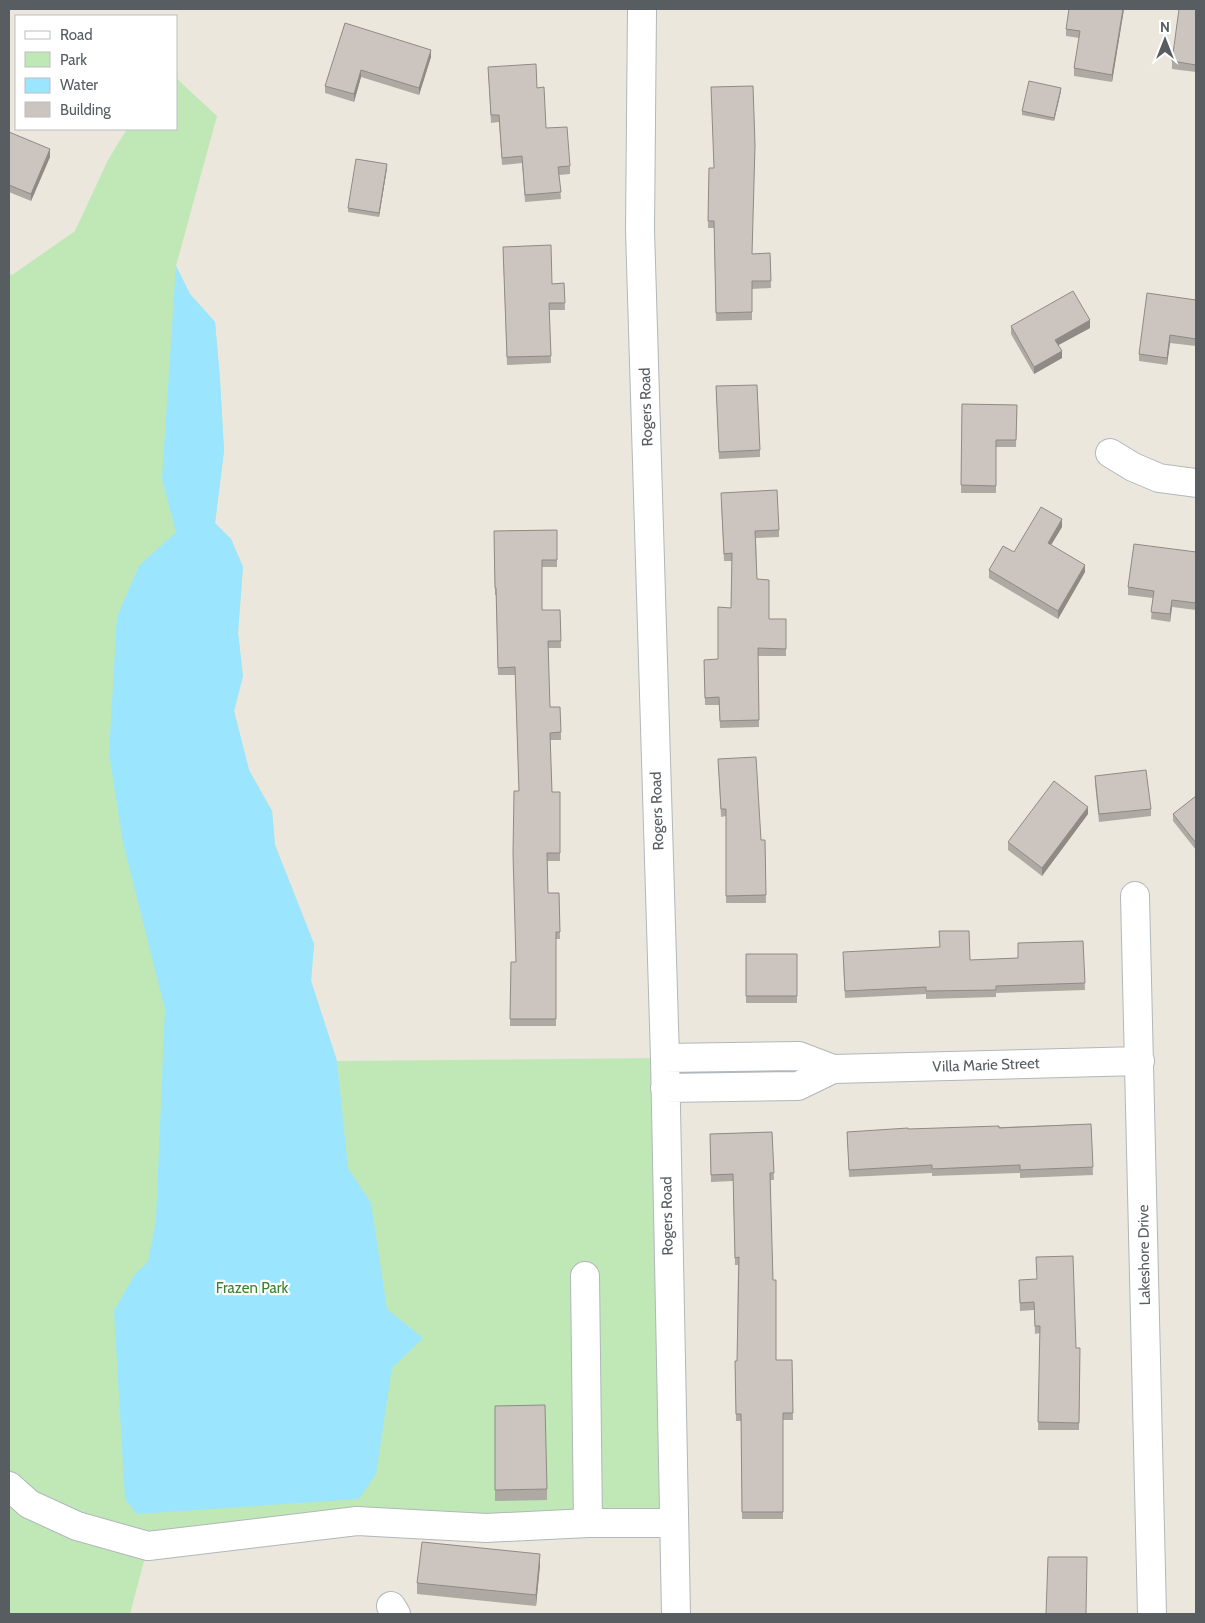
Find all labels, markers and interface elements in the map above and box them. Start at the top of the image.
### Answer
legend [15,15,178,130]
north arrow [1140,15,1190,65]
text: N [1160,18,1170,36]
text: Road [60,26,93,44]
text: Park [60,51,87,69]
text: Water [60,76,98,94]
text: Building [60,101,111,119]
street label: Rogers Road [636,367,656,447]
street label: Rogers Road [647,771,667,851]
street label: Villa Marie Street [932,1054,1040,1076]
street label: Rogers Road [657,1176,677,1256]
street label: Lakeshore Drive [1134,1204,1154,1305]
park label: Frazen Park [216,1279,288,1297]

